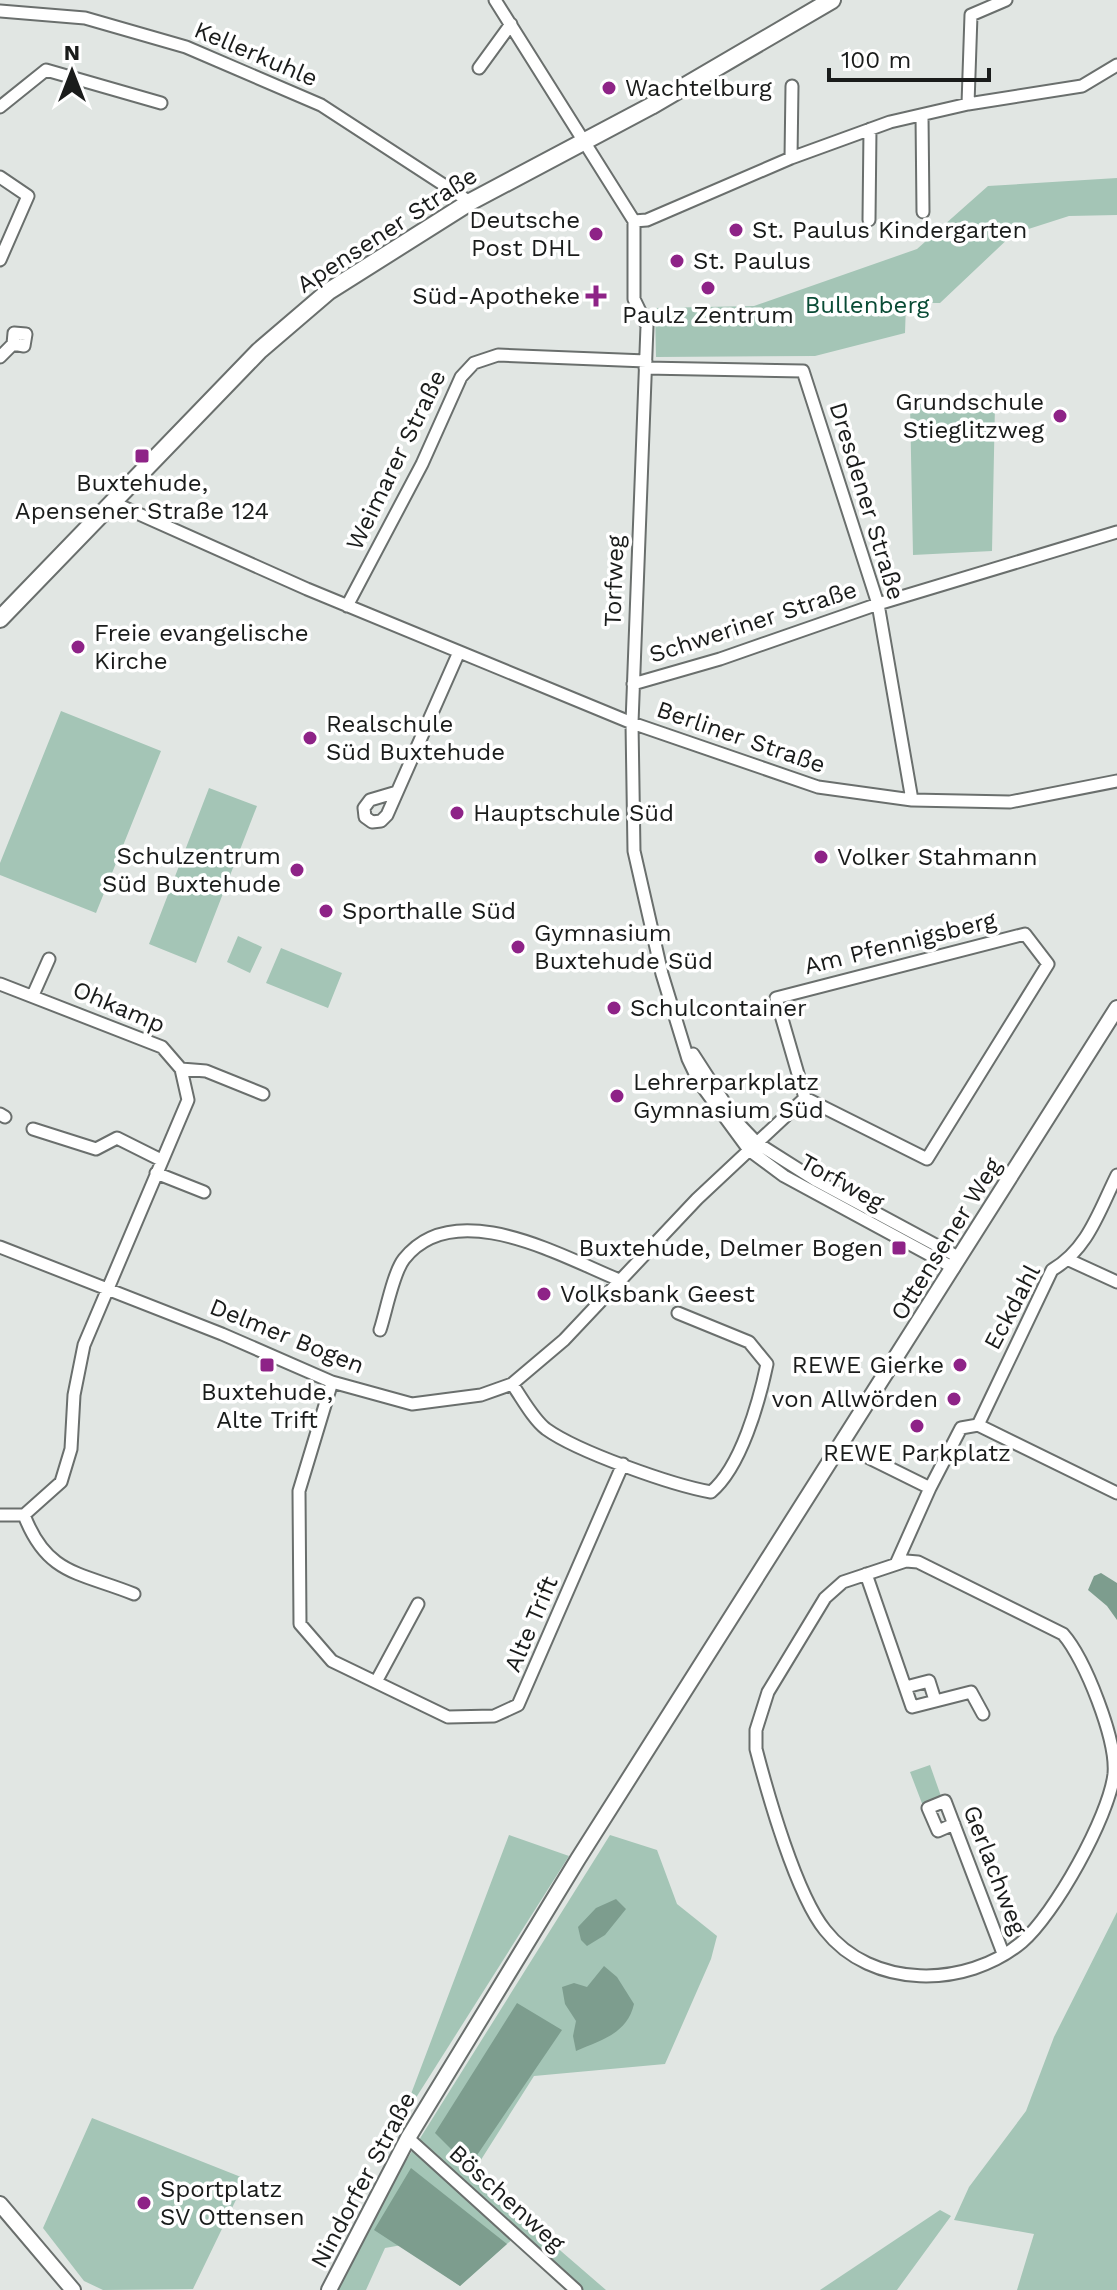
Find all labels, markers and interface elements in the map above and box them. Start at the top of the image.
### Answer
street label: Kellerkuhle [190,15,322,93]
north arrow [32,32,112,112]
scale bar [829,32,989,82]
text: N [64,40,80,65]
text: 100 m [841,46,911,74]
place label: Wachtelburg [625,74,772,102]
marker: Wachtelburg [600,79,618,97]
street label: Apensener Straße [292,161,482,299]
place label: Deutsche Post DHL [469,206,580,262]
place label: St. Paulus Kindergarten [752,216,1027,244]
marker: St. Paulus Kindergarten [727,221,745,239]
marker: Deutsche Post DHL [587,225,605,243]
place label: St. Paulus [693,247,811,275]
marker: St. Paulus [668,252,686,270]
marker: Paulz Zentrum [699,279,717,297]
place label: Süd-Apotheke [412,282,580,310]
marker: Süd-Apotheke [587,287,605,305]
park label: Bullenberg [805,291,930,319]
place label: Paulz Zentrum [622,301,794,329]
street label: Weimarer Straße [340,365,452,555]
place label: Grundschule Stieglitzweg [895,388,1044,444]
street label: Dresdener Straße [824,399,910,603]
marker: Grundschule Stieglitzweg [1051,407,1069,425]
marker: Buxtehude, Apensener Straße 124 [133,447,151,465]
place label: Buxtehude, Apensener Straße 124 [15,469,269,525]
street label: Torfweg [598,534,630,627]
street label: Schweriner Straße [646,575,860,669]
place label: Freie evangelische Kirche [94,619,309,675]
marker: Freie evangelische Kirche [69,638,87,656]
street label: Berliner Straße [653,695,829,779]
place label: Realschule Süd Buxtehude [326,710,505,766]
marker: Realschule Süd Buxtehude [301,729,319,747]
place label: Hauptschule Süd [473,799,674,827]
marker: Hauptschule Süd [448,804,466,822]
place label: Schulzentrum Süd Buxtehude [102,842,281,898]
place label: Volker Stahmann [837,843,1038,871]
marker: Volker Stahmann [812,848,830,866]
marker: Schulzentrum Süd Buxtehude [288,861,306,879]
place label: Sporthalle Süd [342,897,516,925]
marker: Sporthalle Süd [317,902,335,920]
street label: Am Pfennigsberg [801,906,999,980]
place label: Gymnasium Buxtehude Süd [534,919,713,975]
marker: Gymnasium Buxtehude Süd [509,938,527,956]
street label: Ohkamp [69,975,169,1039]
place label: Schulcontainer [630,994,807,1022]
marker: Schulcontainer [605,999,623,1017]
place label: Lehrerparkplatz Gymnasium Süd [633,1068,824,1124]
marker: Lehrerparkplatz Gymnasium Süd [608,1087,626,1105]
street label: Torfweg [795,1148,889,1217]
street label: Ottensener Weg [885,1152,1007,1325]
place label: Buxtehude, Delmer Bogen [579,1234,883,1262]
marker: Buxtehude, Delmer Bogen [890,1239,908,1257]
street label: Eckdahl [978,1259,1046,1354]
place label: Volksbank Geest [560,1280,755,1308]
marker: Volksbank Geest [535,1285,553,1303]
street label: Delmer Bogen [206,1292,368,1380]
place label: REWE Gierke [792,1351,944,1379]
marker: Buxtehude, Alte Trift [258,1356,276,1374]
marker: REWE Gierke [951,1356,969,1374]
place label: Buxtehude, Alte Trift [201,1378,333,1434]
place label: von Allwörden [772,1385,938,1413]
marker: von Allwörden [945,1390,963,1408]
marker: REWE Parkplatz [908,1417,926,1435]
place label: REWE Parkplatz [823,1439,1011,1467]
street label: Alte Trift [498,1572,564,1676]
street label: Gerlachweg [957,1801,1033,1939]
street label: Nindorfer Straße [305,2087,421,2273]
street label: Böschenweg [443,2139,571,2257]
place label: Sportplatz SV Ottensen [160,2175,305,2231]
marker: Sportplatz SV Ottensen [135,2194,153,2212]

